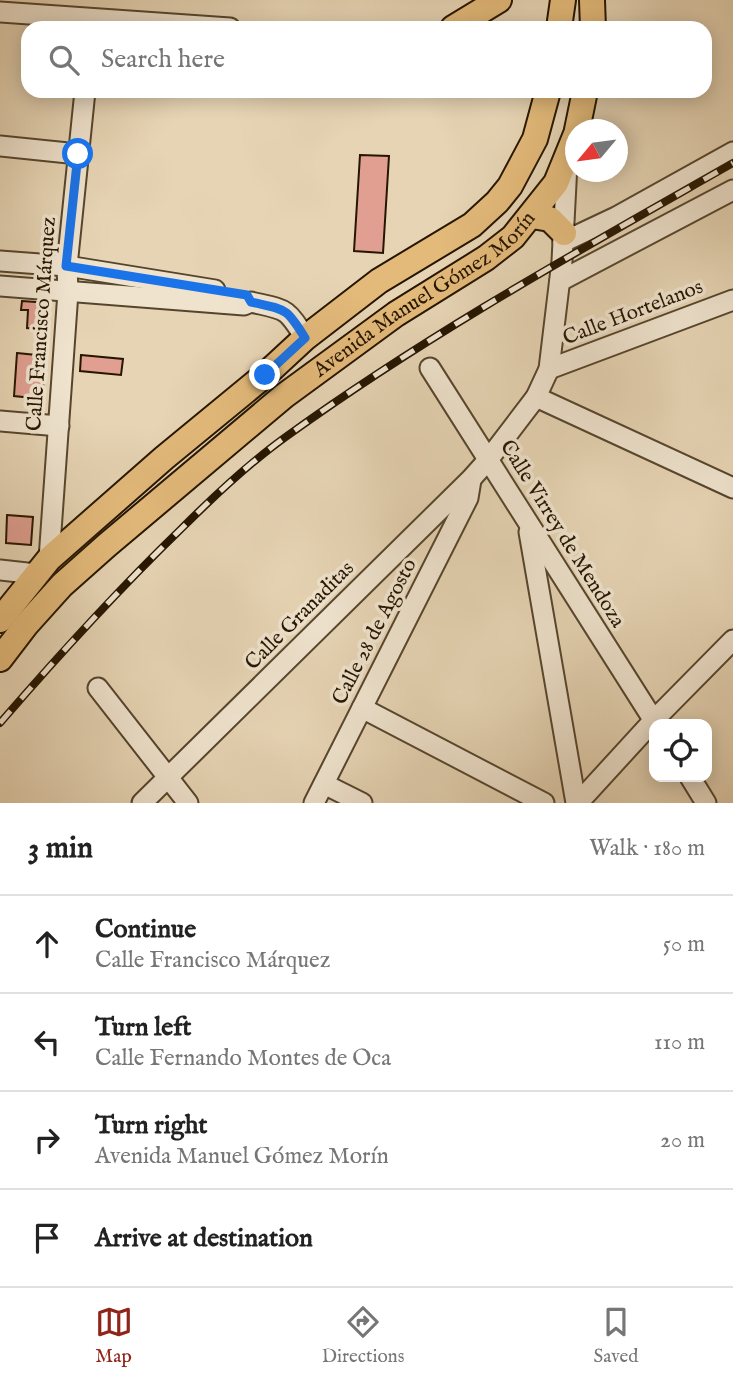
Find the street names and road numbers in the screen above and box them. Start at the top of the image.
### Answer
street label: Avenida Manuel Gómez Morín [307,206,542,384]
street label: Calle Francisco Márquez [21,216,63,432]
street label: Calle Hortelanos [559,274,707,352]
street label: Calle Virrey de Mendoza [493,435,631,634]
street label: Calle 28 de Agosto [327,554,423,710]
street label: Calle Granaditas [240,556,360,676]

